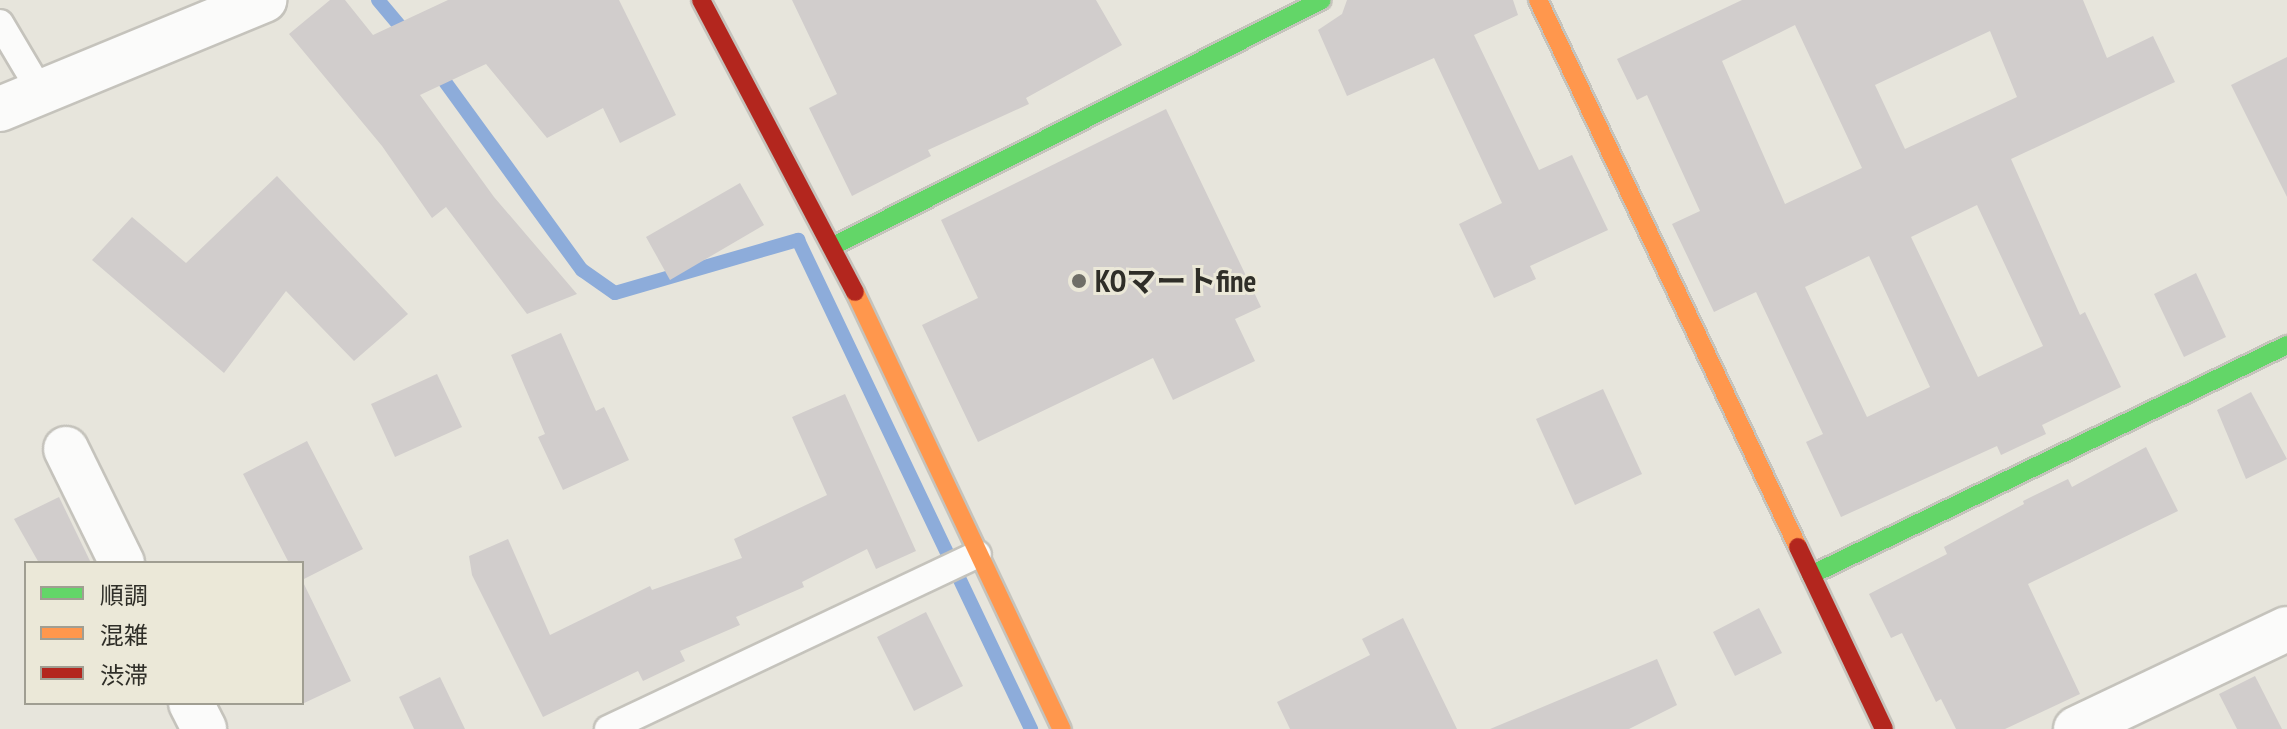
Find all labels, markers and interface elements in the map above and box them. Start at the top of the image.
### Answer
place label: KOマートfine [1095,263,1256,299]
marker: KOマートfine [1070,272,1088,290]
legend [24,561,304,705]
text: 順調 [100,580,148,611]
text: 混雑 [100,620,148,651]
text: 渋滞 [100,660,148,691]

